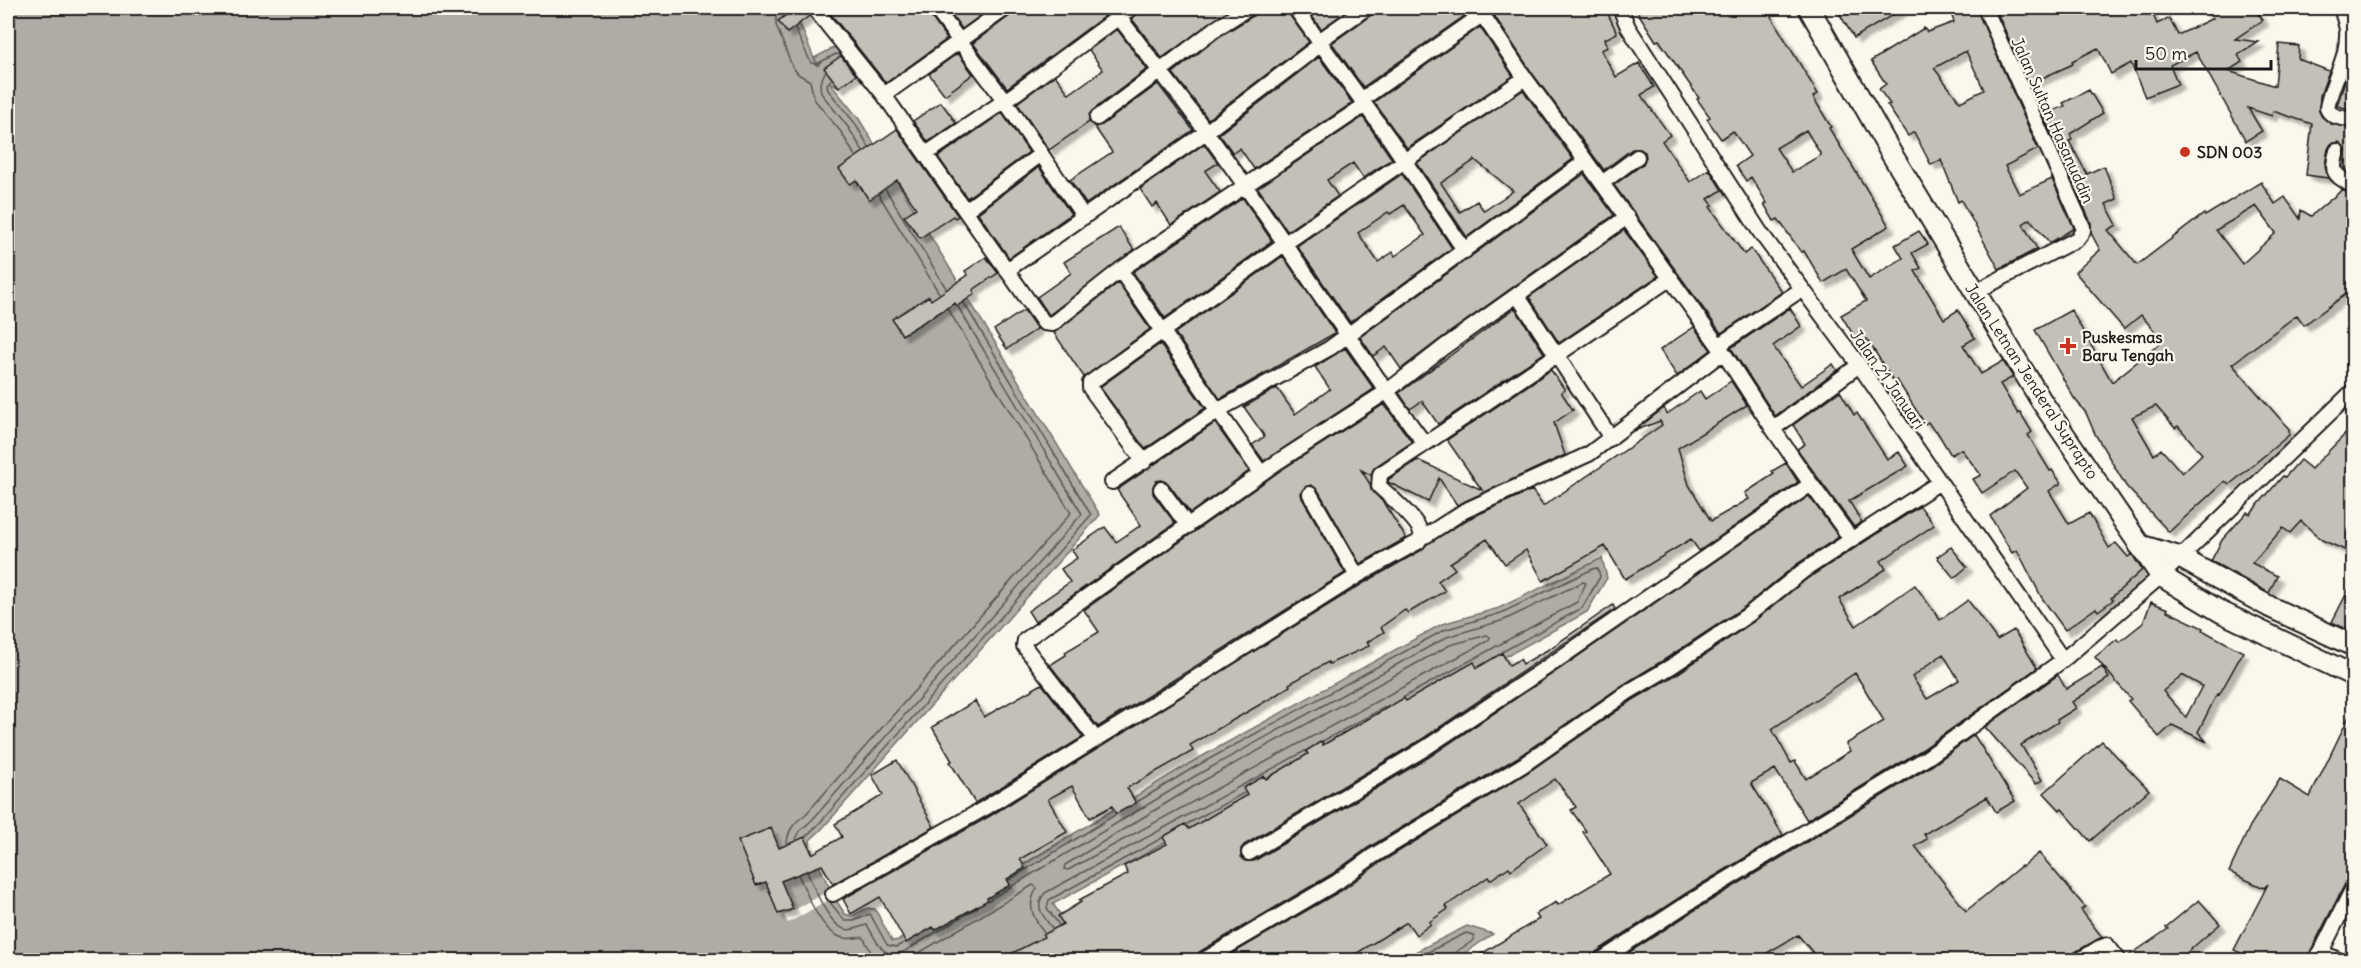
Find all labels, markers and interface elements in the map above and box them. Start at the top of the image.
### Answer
scale bar [2136,33,2271,71]
street label: Jalan Sultan Hasanuddin [2007,34,2099,206]
text: 50 m [2145,42,2187,65]
place label: SDN 003 [2197,142,2262,162]
marker: SDN 003 [2178,145,2192,159]
street label: Jalan Letnan Jenderal Suprapto [1961,279,2103,483]
street label: Jalan 21 Januari [1846,325,1930,433]
place label: Puskesmas Baru Tengah [2082,327,2174,366]
marker: Puskesmas Baru Tengah [2059,337,2077,355]

